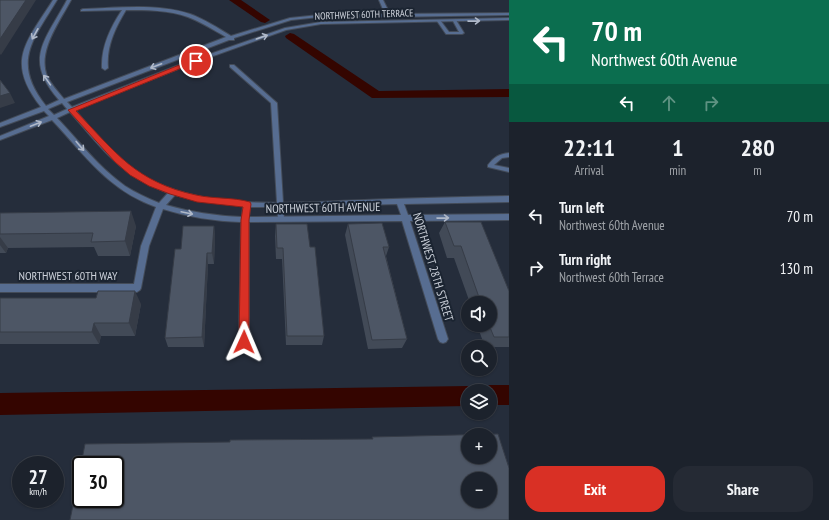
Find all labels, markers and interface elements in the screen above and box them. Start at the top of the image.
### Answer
street label: NORTHWEST 60TH TERRACE [314,6,414,23]
text: 70 m [591,12,642,49]
icon: left [525,16,577,68]
one-way arrow [467,17,480,24]
one-way arrow [31,28,39,40]
one-way arrow [256,33,269,40]
pin [179,44,213,78]
text: Northwest 60th Avenue [591,48,737,71]
icon: arrive [185,50,207,72]
one-way arrow [151,62,163,70]
one-way arrow [43,75,51,86]
icon: left [616,92,638,114]
icon: ahead [658,92,680,114]
icon: right [700,92,722,114]
one-way arrow [30,120,42,128]
text: 22:11 [563,132,615,163]
text: 1 [672,132,683,163]
text: 280 [740,132,775,163]
one-way arrow [75,141,84,151]
text: Arrival [574,162,604,179]
text: min [669,162,686,179]
text: m [753,162,762,179]
text: Turn left [559,198,604,217]
street label: NORTHWEST 60TH AVENUE [266,199,380,216]
icon: left [525,205,547,227]
text: 70 m [787,207,813,226]
one-way arrow [180,210,193,218]
street label: NORTHWEST 28TH STREET [410,211,457,324]
one-way arrow [436,214,449,222]
text: Northwest 60th Avenue [559,217,665,234]
text: Turn right [559,250,611,269]
icon: right [525,257,547,279]
text: 130 m [780,259,813,278]
street label: NORTHWEST 60TH WAY [18,268,118,283]
text: Northwest 60th Terrace [559,269,664,286]
map controls [461,296,497,508]
button: sound [461,296,497,332]
position arrow [223,321,265,363]
button: search [461,340,497,376]
button: layers [461,384,497,420]
button: + [461,428,497,464]
speed limit sign: 30 [72,456,124,508]
text: 27 [28,464,48,490]
button: Exit [525,466,665,512]
button: Share [673,466,813,512]
button: − [461,472,497,508]
text: km/h [29,485,47,498]

